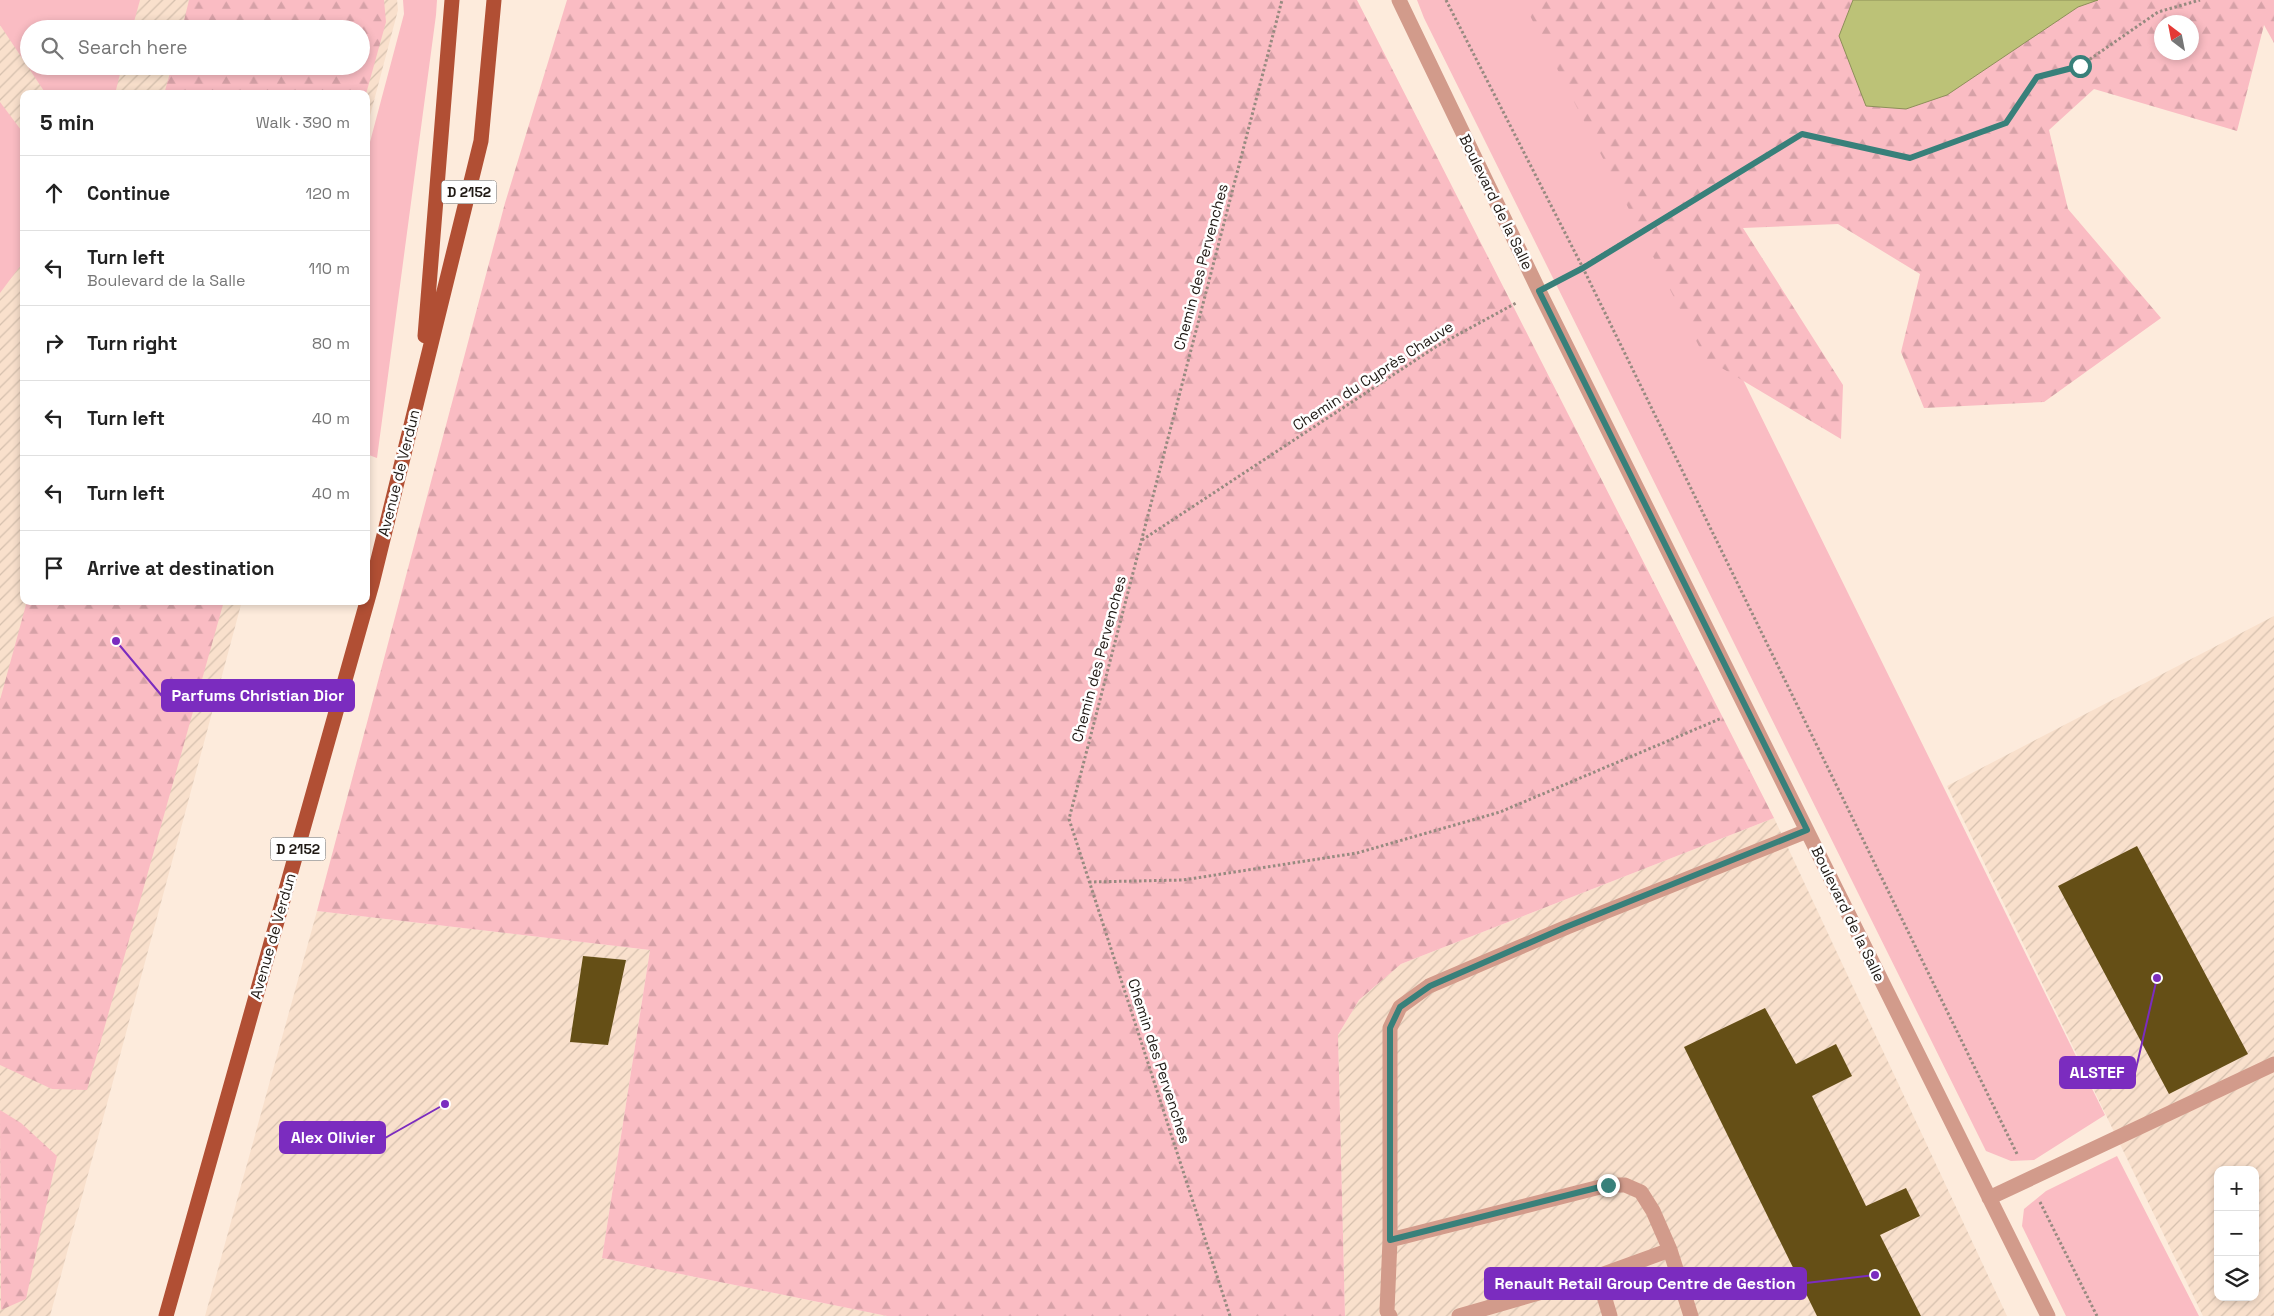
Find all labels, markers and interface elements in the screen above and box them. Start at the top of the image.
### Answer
north arrow [2154,15,2199,60]
search box [20,20,370,75]
icon: search [38,34,66,62]
text: Search here [78,35,188,60]
route start [2069,55,2092,78]
text: 5 min [40,109,94,136]
text: Walk · 390 m [256,112,350,133]
street label: Boulevard de la Salle [1455,131,1538,273]
icon: ahead [40,179,68,207]
road number: D 2152 [442,180,496,203]
text: Continue [87,181,170,206]
street label: Chemin des Pervenches [1169,181,1232,352]
text: 120 m [306,183,350,204]
text: Turn left [87,245,165,270]
icon: left [40,254,68,282]
text: 110 m [308,258,350,279]
text: Boulevard de la Salle [87,270,246,291]
street label: Chemin du Cyprès Chauve [1289,316,1457,435]
icon: right [40,329,68,357]
text: Turn right [87,331,177,356]
text: 80 m [312,333,350,354]
icon: left [40,404,68,432]
text: Turn left [87,406,165,431]
street label: Avenue de Verdun [374,407,423,538]
text: 40 m [312,408,350,429]
icon: left [40,479,68,507]
text: Turn left [87,481,165,506]
text: 40 m [312,483,350,504]
icon: arrive [40,554,68,582]
text: Arrive at destination [87,556,275,581]
street label: Chemin des Pervenches [1067,573,1130,744]
callout: Parfums Christian Dior [162,680,354,711]
text: Parfums Christian Dior [172,685,344,706]
road number: D 2152 [270,838,326,861]
street label: Boulevard de la Salle [1807,843,1890,985]
street label: Avenue de Verdun [245,871,300,1001]
street label: Chemin des Pervenches [1124,976,1195,1146]
callout: ALSTEF [2060,1057,2135,1088]
text: ALSTEF [2070,1062,2125,1083]
callout: Alex Olivier [280,1122,385,1153]
text: Alex Olivier [291,1127,375,1148]
map controls [2214,1166,2259,1301]
button: + [2214,1166,2259,1211]
route end [1597,1174,1620,1197]
button: − [2214,1211,2259,1256]
button: layers [2214,1256,2259,1301]
callout: Renault Retail Group Centre de Gestion [1485,1268,1806,1299]
text: Renault Retail Group Centre de Gestion [1494,1273,1796,1294]

